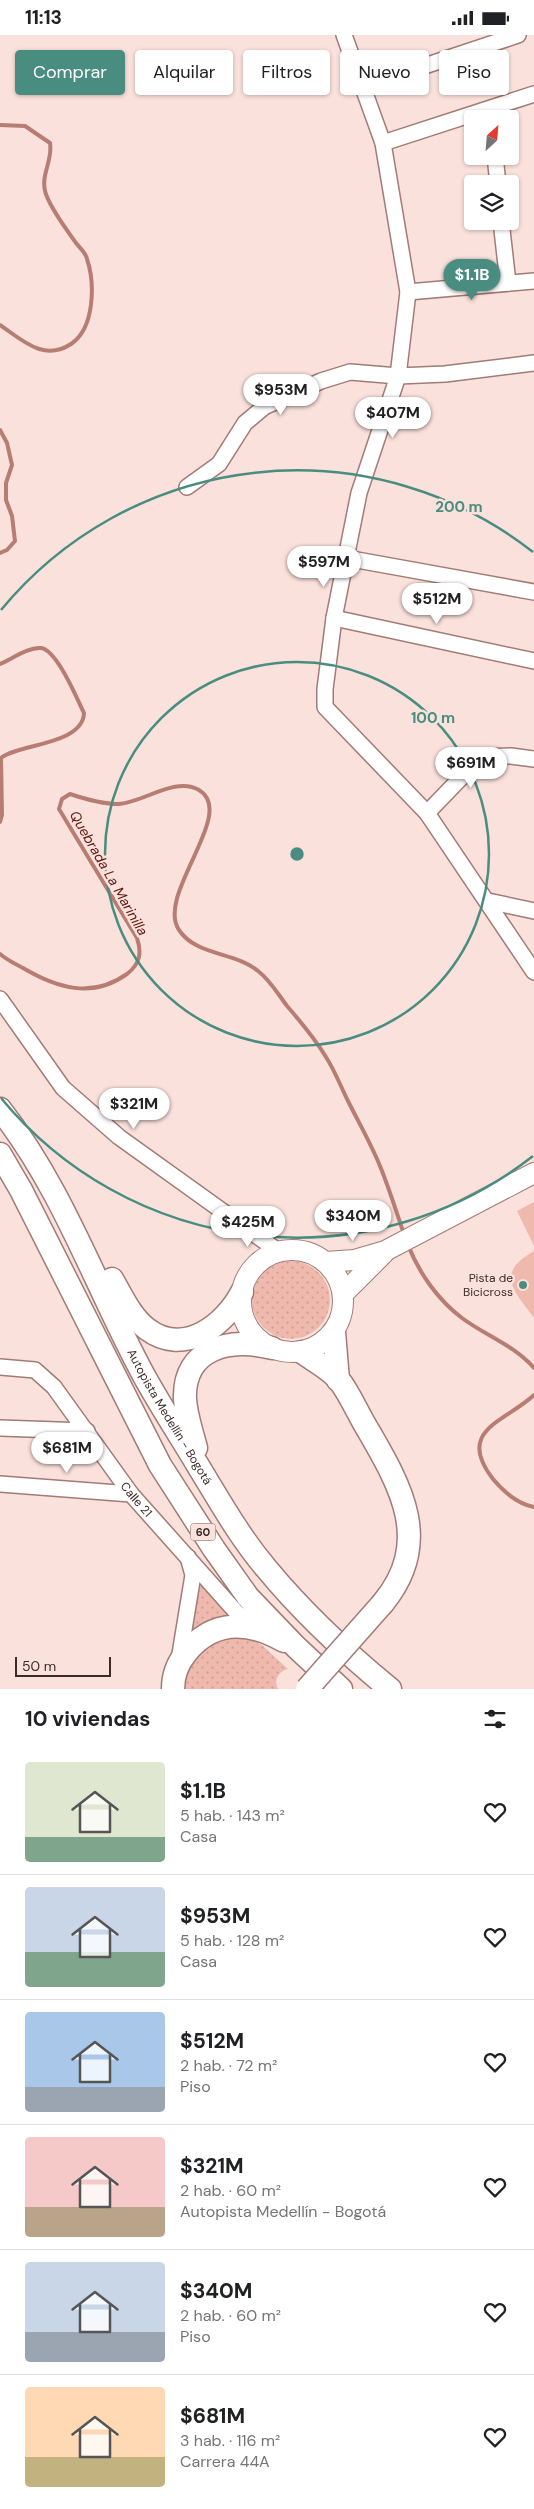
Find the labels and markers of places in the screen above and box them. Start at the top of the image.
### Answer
pin: $1.1B [437,259,507,301]
pin: $953M [246,373,316,416]
pin: $407M [358,397,428,439]
pin: $597M [289,545,359,588]
pin: $512M [402,583,472,625]
pin: $691M [436,747,506,789]
centre of rings [288,845,306,863]
pin: $321M [99,1087,169,1130]
pin: $340M [318,1199,388,1242]
pin: $425M [213,1205,283,1248]
place label: Pista de Bicicross [463,1270,513,1300]
marker: Pista de Bicicross [517,1279,529,1291]
pin: $681M [32,1431,102,1474]

